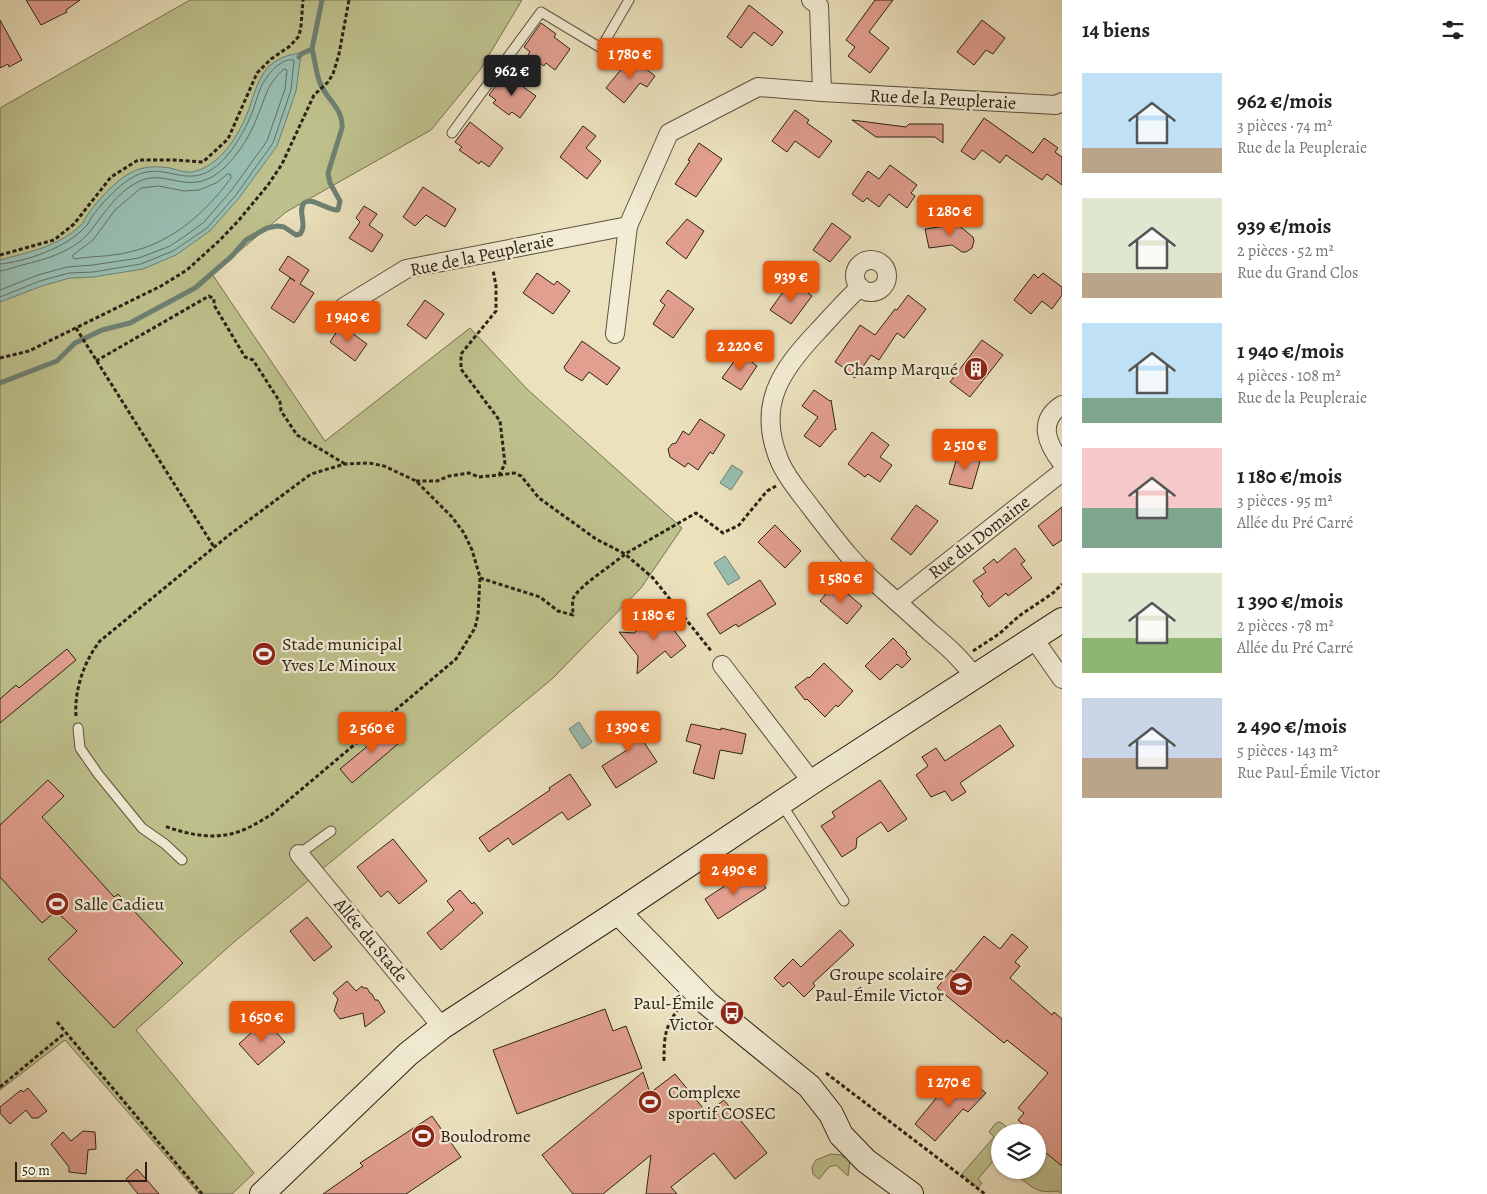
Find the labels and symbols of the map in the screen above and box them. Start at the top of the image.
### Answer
pin: 1 780 € [584,38,676,80]
pin: 962 € [477,54,547,97]
street label: Rue de la Peupleraie [869,83,1017,115]
pin: 1 280 € [904,194,996,237]
street label: Rue de la Peupleraie [408,228,556,282]
pin: 939 € [756,260,826,303]
pin: 1 940 € [302,300,394,343]
pin: 2 220 € [694,330,786,372]
building icon: Champ Marqué [963,356,989,382]
place label: Champ Marqué [843,357,958,381]
pin: 2 510 € [919,428,1011,471]
street label: Rue du Domaine [923,490,1035,584]
pin: 1 580 € [795,562,887,604]
pin: 1 180 € [608,598,700,641]
place label: Stade municipal Yves Le Minoux [281,632,402,677]
sports icon: Stade municipal Yves Le Minoux [251,641,277,667]
pin: 1 390 € [582,710,674,753]
pin: 2 560 € [326,712,418,754]
pin: 2 490 € [688,854,780,896]
sports icon: Salle Cadieu [44,891,70,917]
place label: Salle Cadieu [74,892,164,916]
street label: Allée du Stade [328,892,413,987]
place label: Groupe scolaire Paul-Émile Victor [815,962,944,1007]
school or university icon: Groupe scolaire Paul-Émile Victor [948,971,974,997]
place label: Paul-Émile Victor [633,991,714,1036]
pin: 1 650 € [216,1000,308,1043]
bus stop icon: Paul-Émile Victor [719,1000,745,1026]
pin: 1 270 € [903,1066,995,1108]
place label: Complexe sportif COSEC [668,1080,776,1125]
sports icon: Complexe sportif COSEC [637,1089,663,1115]
sports icon: Boulodrome [410,1123,436,1149]
place label: Boulodrome [440,1124,531,1148]
scale bar [15,1159,148,1182]

